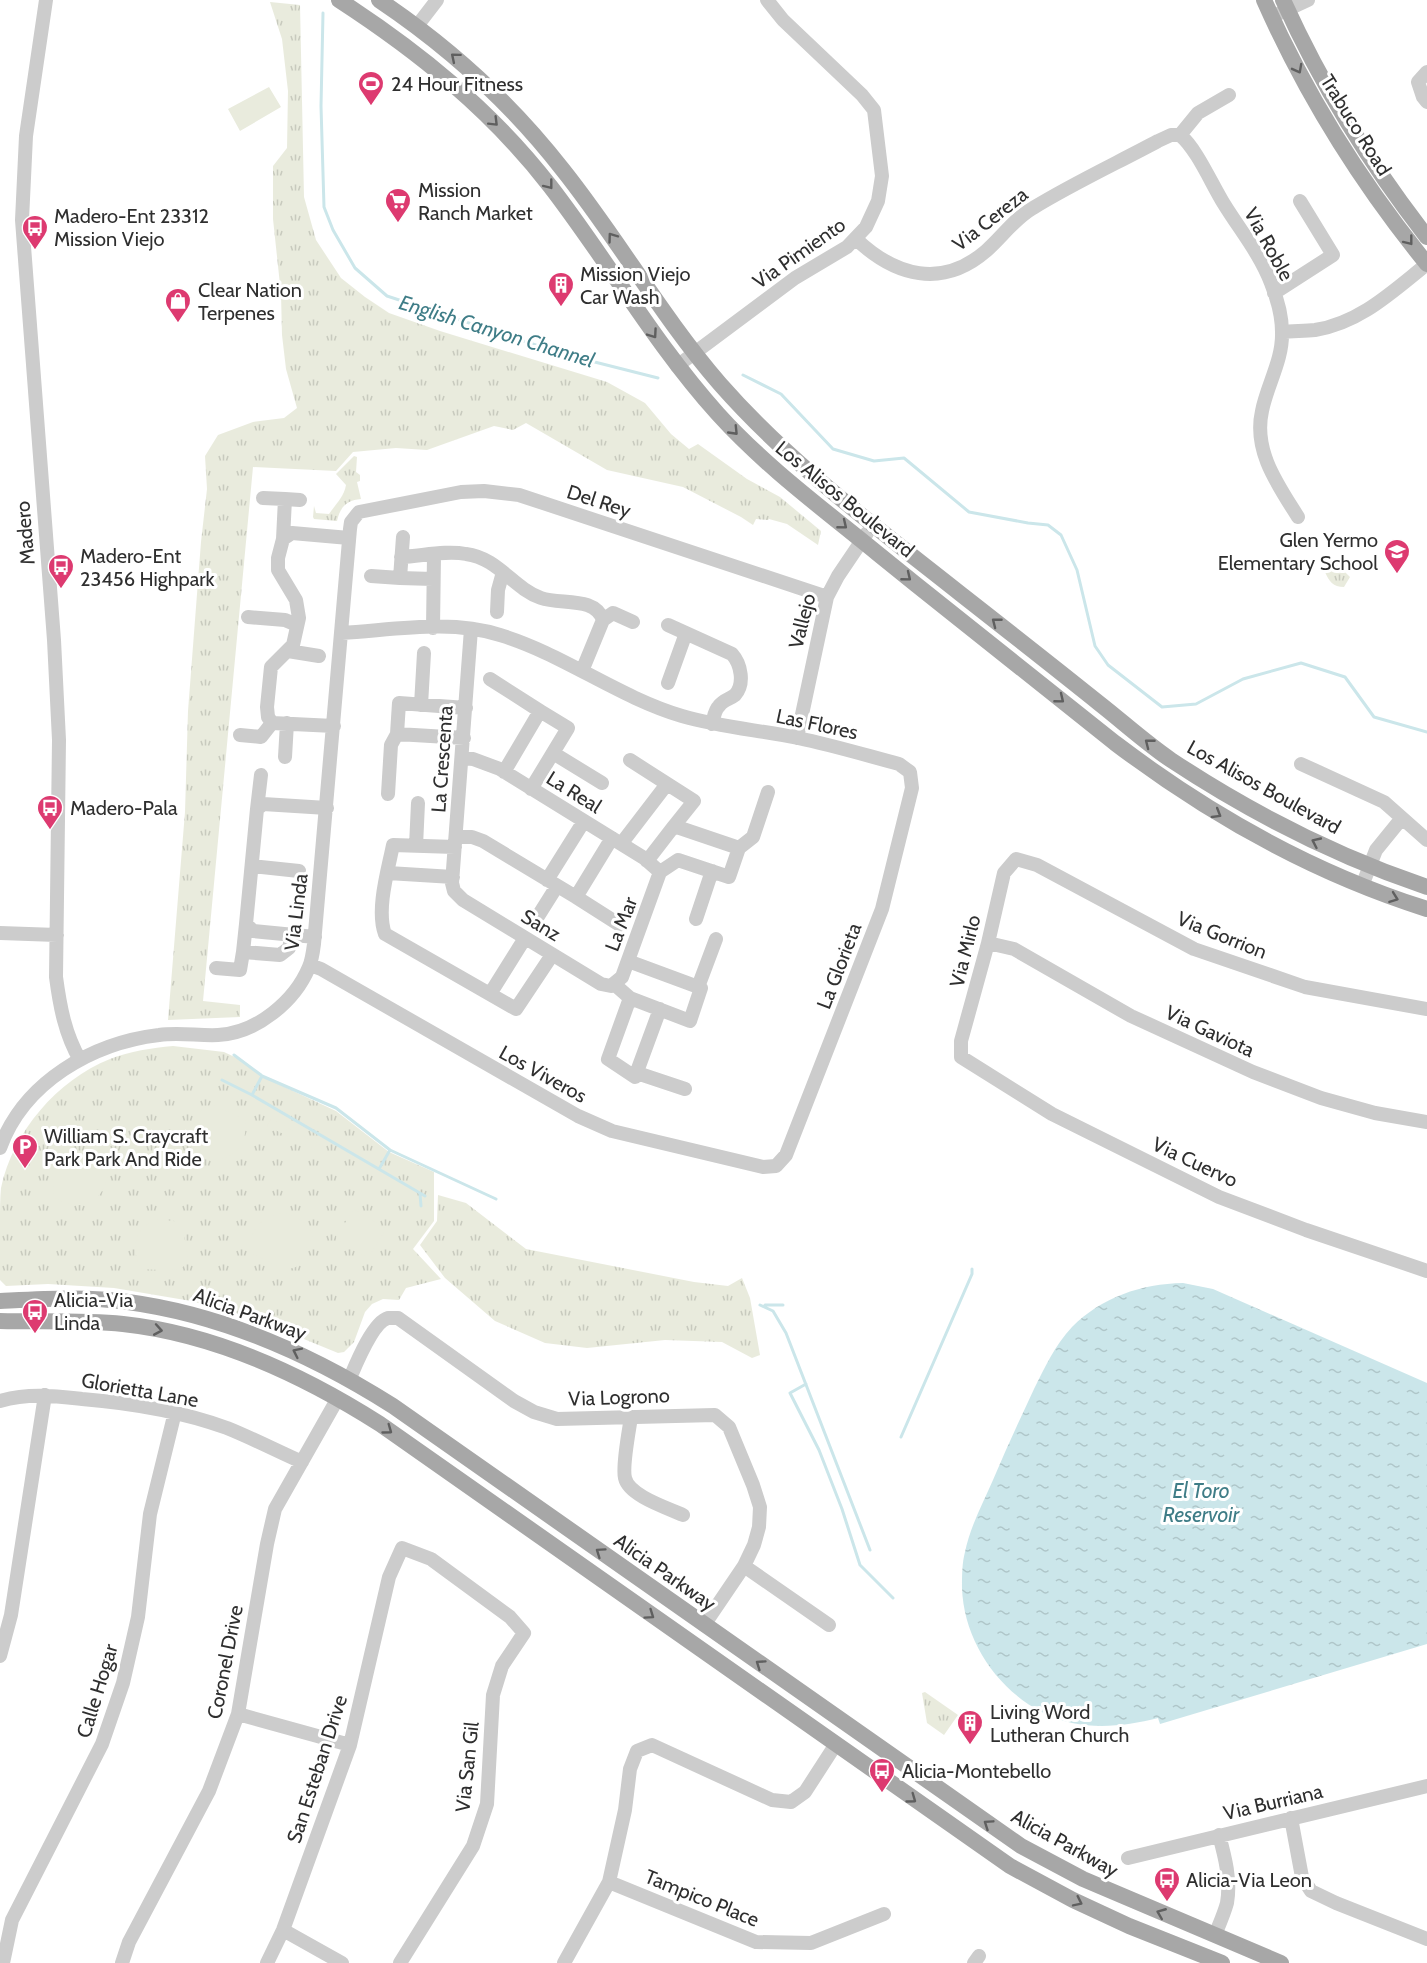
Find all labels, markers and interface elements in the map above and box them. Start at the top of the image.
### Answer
one-way arrow [451,53,462,64]
one-way arrow [1291,63,1302,74]
sports icon: 24 Hour Fitness [356,69,386,107]
street label: Trabuco Road [1316,70,1396,180]
place label: 24 Hour Fitness [391,72,523,96]
one-way arrow [487,115,497,126]
place label: Mission Ranch Market [418,178,533,225]
one-way arrow [542,178,553,189]
street label: Via Cereza [948,182,1033,256]
supermarket icon: Mission Ranch Market [383,186,413,224]
street label: Via Roble [1239,203,1299,285]
place label: Madero-Ent 23312 Mission Viejo [54,204,209,251]
street label: Via Pimiento [748,212,850,294]
bus stop icon: Madero-Ent 23312 Mission Viejo [20,213,50,251]
one-way arrow [608,233,619,244]
one-way arrow [1401,234,1412,245]
place label: Mission Viejo Car Wash [580,262,691,309]
building icon: Mission Viejo Car Wash [546,270,576,308]
place label: Clear Nation Terpenes [198,278,302,325]
shop icon: Clear Nation Terpenes [163,286,193,324]
water label: English Canyon Channel [396,289,598,373]
one-way arrow [646,327,657,338]
one-way arrow [727,424,738,435]
street label: Los Alisos Boulevard [771,436,919,562]
street label: Del Rey [564,479,634,523]
street label: Madero [10,500,40,566]
one-way arrow [836,518,847,529]
place label: Glen Yermo Elementary School [1218,528,1378,575]
school or university icon: Glen Yermo Elementary School [1382,537,1412,575]
place label: Madero-Ent 23456 Highpark [80,544,215,591]
bus stop icon: Madero-Ent 23456 Highpark [46,552,76,590]
one-way arrow [900,570,911,581]
street label: Vallejo [784,591,820,651]
one-way arrow [992,618,1003,629]
one-way arrow [1053,692,1064,703]
street label: La Crescenta [426,704,458,813]
street label: Las Flores [774,704,860,744]
street label: Los Alisos Boulevard [1183,735,1345,839]
one-way arrow [1145,739,1156,750]
street label: La Real [542,766,606,818]
bus stop icon: Madero-Pala [35,793,65,831]
place label: Madero-Pala [70,796,178,820]
one-way arrow [1211,806,1221,818]
one-way arrow [1312,838,1323,850]
street label: Via Linda [279,872,313,952]
one-way arrow [1388,891,1399,903]
street label: La Mar [600,893,643,955]
street label: Sanz [517,904,565,946]
street label: Via Gorrion [1174,906,1270,964]
street label: Via Mirlo [944,912,986,990]
street label: La Glorieta [812,919,867,1012]
street label: Via Gaviota [1162,1000,1259,1062]
street label: Los Viveros [495,1040,591,1108]
place label: William S. Craycraft Park Park And Ride [44,1124,209,1171]
parking icon: William S. Craycraft Park Park And Ride [10,1132,40,1170]
street label: Via Cuervo [1149,1132,1241,1192]
street label: Alicia Parkway [190,1282,310,1346]
place label: Alicia-Via Linda [54,1288,133,1335]
bus stop icon: Alicia-Via Linda [20,1297,50,1335]
one-way arrow [152,1323,162,1336]
one-way arrow [293,1347,304,1359]
street label: Glorietta Lane [80,1368,200,1412]
street label: Via Logrono [568,1383,670,1411]
one-way arrow [381,1422,392,1433]
water label: El Toro Reservoir [1163,1478,1241,1527]
street label: Alicia Parkway [610,1528,720,1616]
one-way arrow [595,1548,606,1559]
street label: Coronel Drive [202,1603,248,1721]
one-way arrow [643,1608,654,1619]
street label: Calle Hogar [71,1641,123,1741]
one-way arrow [755,1660,766,1671]
street label: San Esteban Drive [282,1692,352,1846]
place label: Living Word Lutheran Church [990,1700,1129,1747]
building icon: Living Word Lutheran Church [955,1708,985,1746]
street label: Via San Gil [450,1720,484,1813]
bus stop icon: Alicia-Montebello [867,1756,897,1794]
place label: Alicia-Montebello [902,1759,1051,1783]
street label: Via Burriana [1221,1779,1325,1825]
one-way arrow [906,1792,917,1803]
street label: Alicia Parkway [1007,1804,1123,1882]
one-way arrow [984,1820,995,1831]
street label: Tampico Place [641,1864,763,1932]
bus stop icon: Alicia-Via Leon [1152,1865,1182,1903]
place label: Alicia-Via Leon [1186,1868,1312,1892]
one-way arrow [1071,1894,1082,1906]
one-way arrow [1156,1908,1166,1921]

